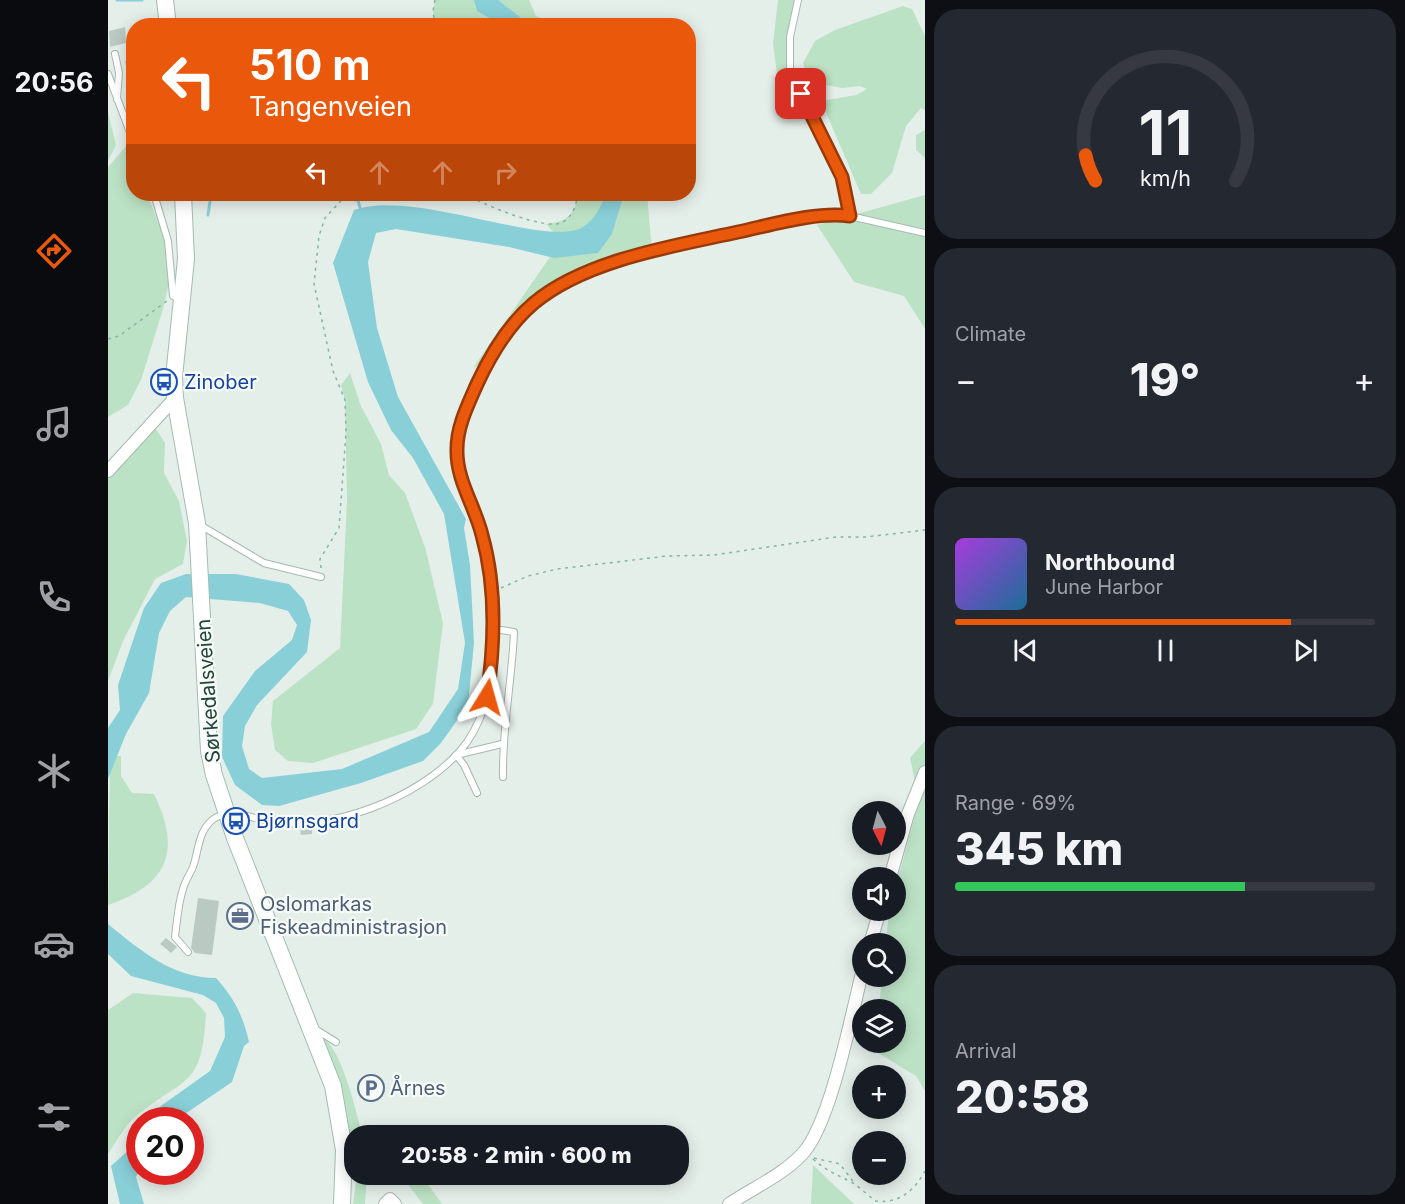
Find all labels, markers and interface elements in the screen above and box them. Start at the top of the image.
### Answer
text: 510 m [249,39,371,90]
icon: left [150,42,228,120]
text: 20:56 [14,66,94,99]
pin [775,68,826,119]
icon: arrive [784,77,817,110]
text: Tangenveien [249,90,412,123]
text: 11 [1138,95,1192,170]
icon: left [300,156,333,189]
icon: ahead [363,156,396,189]
icon: ahead [426,156,459,189]
icon: right [489,156,522,189]
text: km/h [1140,165,1190,191]
icon: directions [33,230,75,272]
text: Climate [955,322,1026,346]
text: 19° [1130,352,1200,407]
text: − [955,360,977,400]
text: + [1353,360,1375,400]
bus stop icon: Zinober [149,367,179,397]
place label: Zinober [184,370,257,394]
icon: music [33,403,75,445]
text: Northbound [1045,549,1175,575]
text: June Harbor [1045,575,1163,599]
icon: phone [33,576,75,618]
street label: Sørkedalsveien [191,618,225,764]
icon: previous [1009,634,1042,667]
icon: pause [1149,634,1182,667]
icon: next [1289,634,1322,667]
position arrow [455,665,519,729]
icon: climate [33,750,75,792]
text: Range · 69% [955,791,1076,815]
north arrow [852,801,906,855]
map controls [852,801,906,1185]
bus stop icon: Bjørnsgard [221,806,251,836]
place label: Bjørnsgard [256,809,359,833]
text: 345 km [955,821,1123,876]
button: sound [852,867,906,921]
place label: Oslomarkas Fiskeadministrasjon [260,892,447,939]
office icon: Oslomarkas Fiskeadministrasjon [225,901,255,931]
icon: car [33,923,75,965]
button: search [852,933,906,987]
button: layers [852,999,906,1053]
text: Arrival [955,1039,1017,1063]
button: + [852,1065,906,1119]
text: 20:58 [955,1069,1090,1124]
parking icon: Årnes [356,1073,386,1103]
place label: Årnes [390,1074,446,1100]
icon: filters [33,1096,75,1138]
speed limit sign: 20 [126,1107,204,1185]
button: − [852,1131,906,1185]
text: 20:58 · 2 min · 600 m [401,1142,632,1168]

